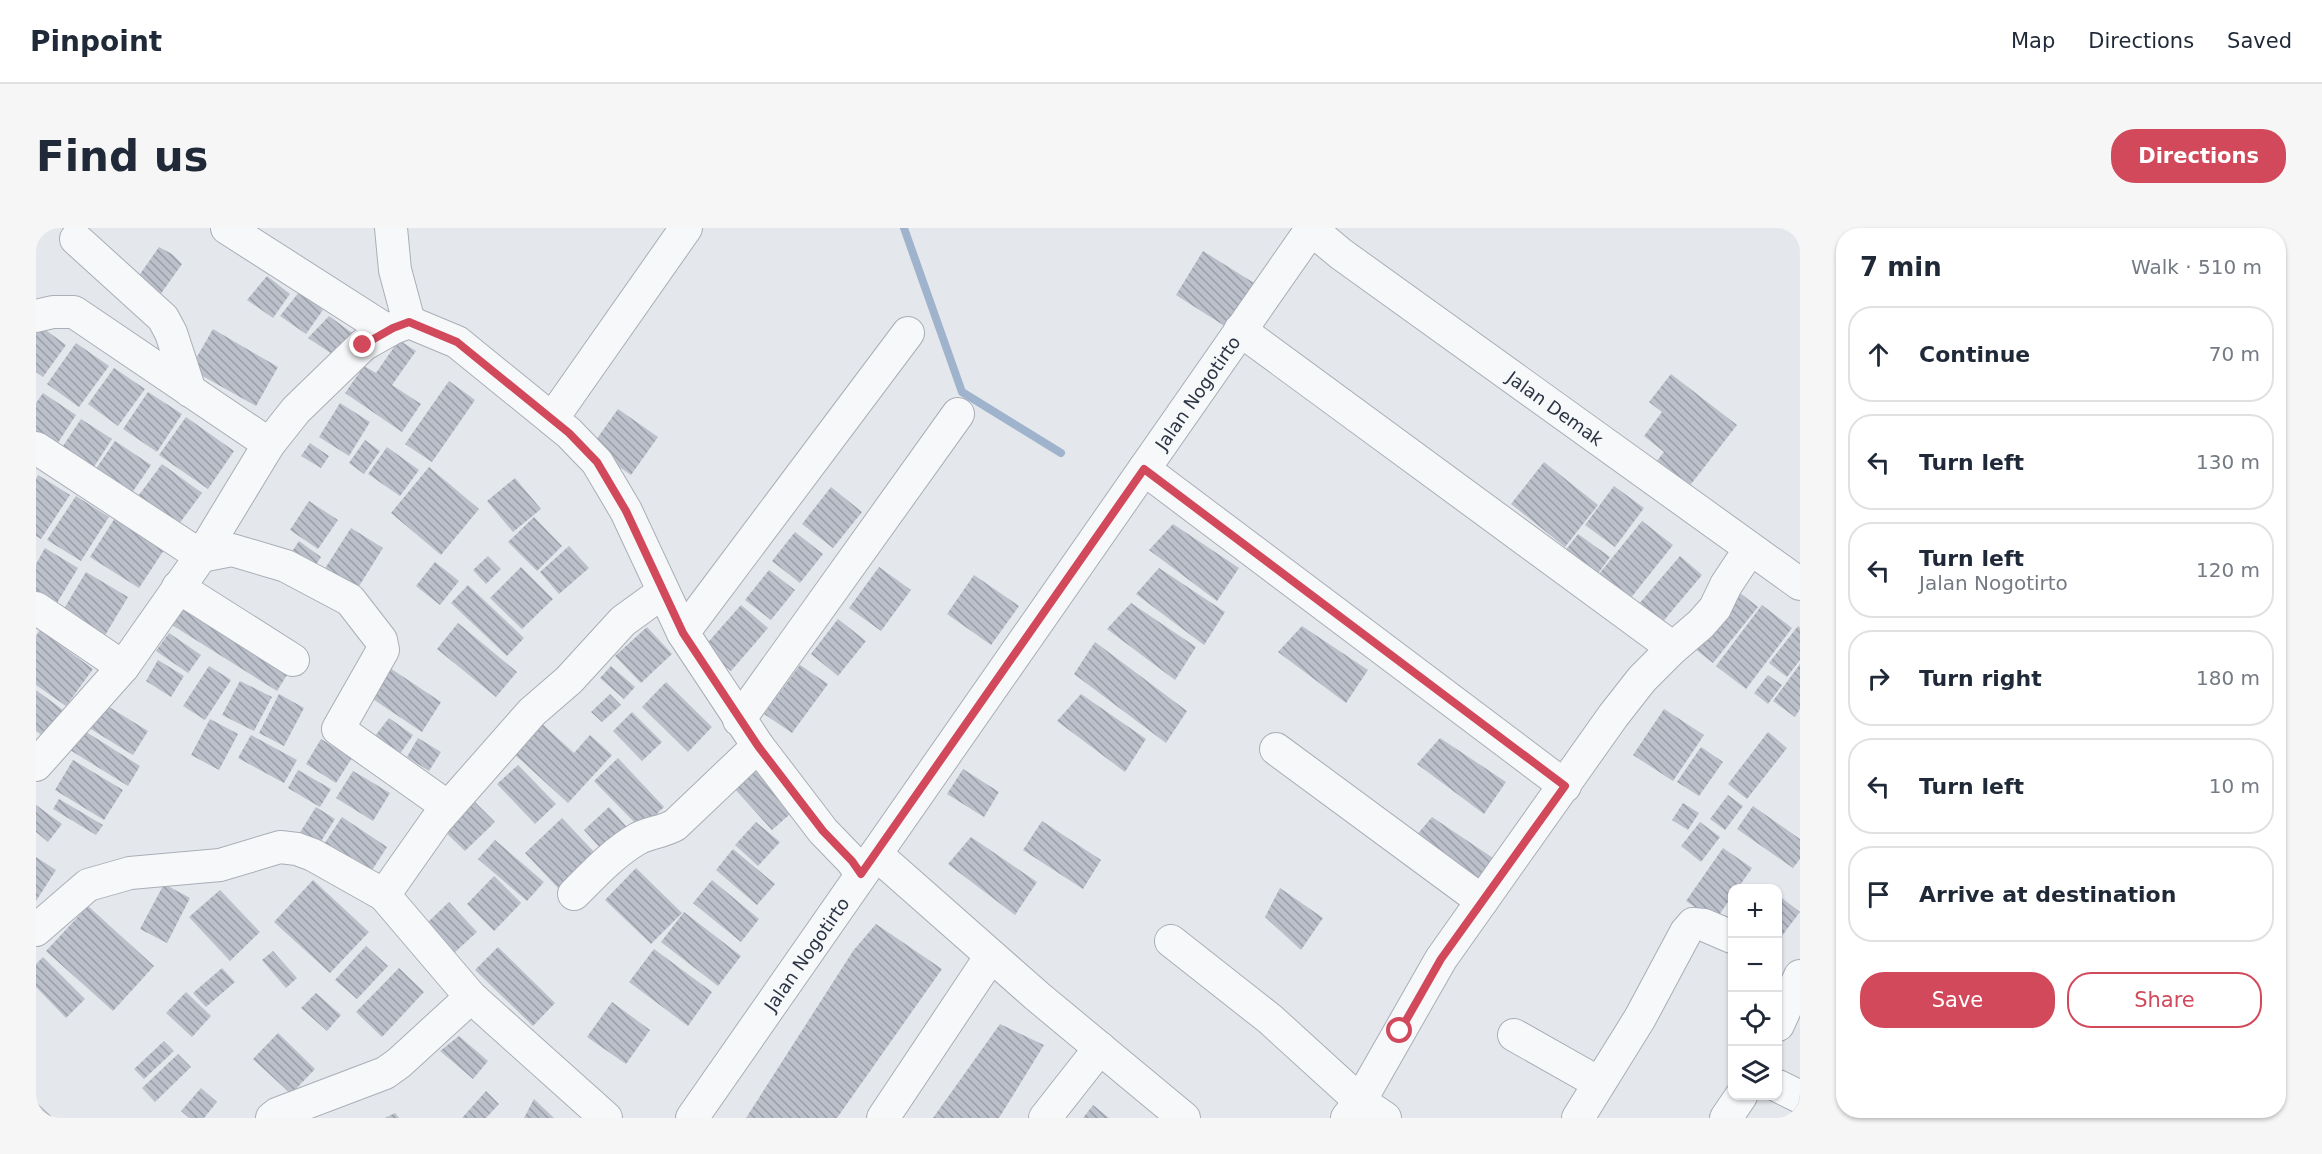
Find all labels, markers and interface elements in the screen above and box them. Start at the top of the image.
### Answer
text: Pinpoint [30,25,162,58]
text: Map [2011,29,2055,53]
text: Directions [2088,29,2194,53]
text: Saved [2227,29,2292,53]
button: Directions [2111,129,2286,183]
text: Find us [36,132,209,181]
text: 7 min [1860,252,1942,282]
text: Walk · 510 m [2131,255,2262,279]
route end [349,331,375,357]
street label: Jalan Nogotirto [1150,332,1244,454]
icon: ahead [1862,338,1895,371]
text: Continue [1919,342,2030,367]
text: 70 m [2209,342,2260,366]
street label: Jalan Demak [1502,366,1608,450]
icon: left [1862,446,1895,479]
text: Turn left [1919,450,2024,475]
text: 130 m [2196,450,2260,474]
text: Turn left [1919,546,2024,571]
icon: left [1862,554,1895,587]
text: 120 m [2196,558,2260,582]
text: Jalan Nogotirto [1919,571,2068,595]
icon: right [1862,662,1895,695]
text: Turn right [1919,666,2042,691]
text: 180 m [2196,666,2260,690]
icon: left [1862,770,1895,803]
text: Turn left [1919,774,2024,799]
text: 10 m [2209,774,2260,798]
icon: arrive [1862,878,1895,911]
text: Arrive at destination [1919,882,2176,907]
map controls [1728,884,1782,1100]
button: + [1728,884,1782,938]
street label: Jalan Nogotirto [759,893,853,1016]
button: − [1728,938,1782,992]
button: Save [1860,972,2055,1028]
button: Share [2067,972,2262,1028]
button: locate [1728,992,1782,1046]
route start [1386,1017,1412,1043]
button: layers [1728,1046,1782,1100]

